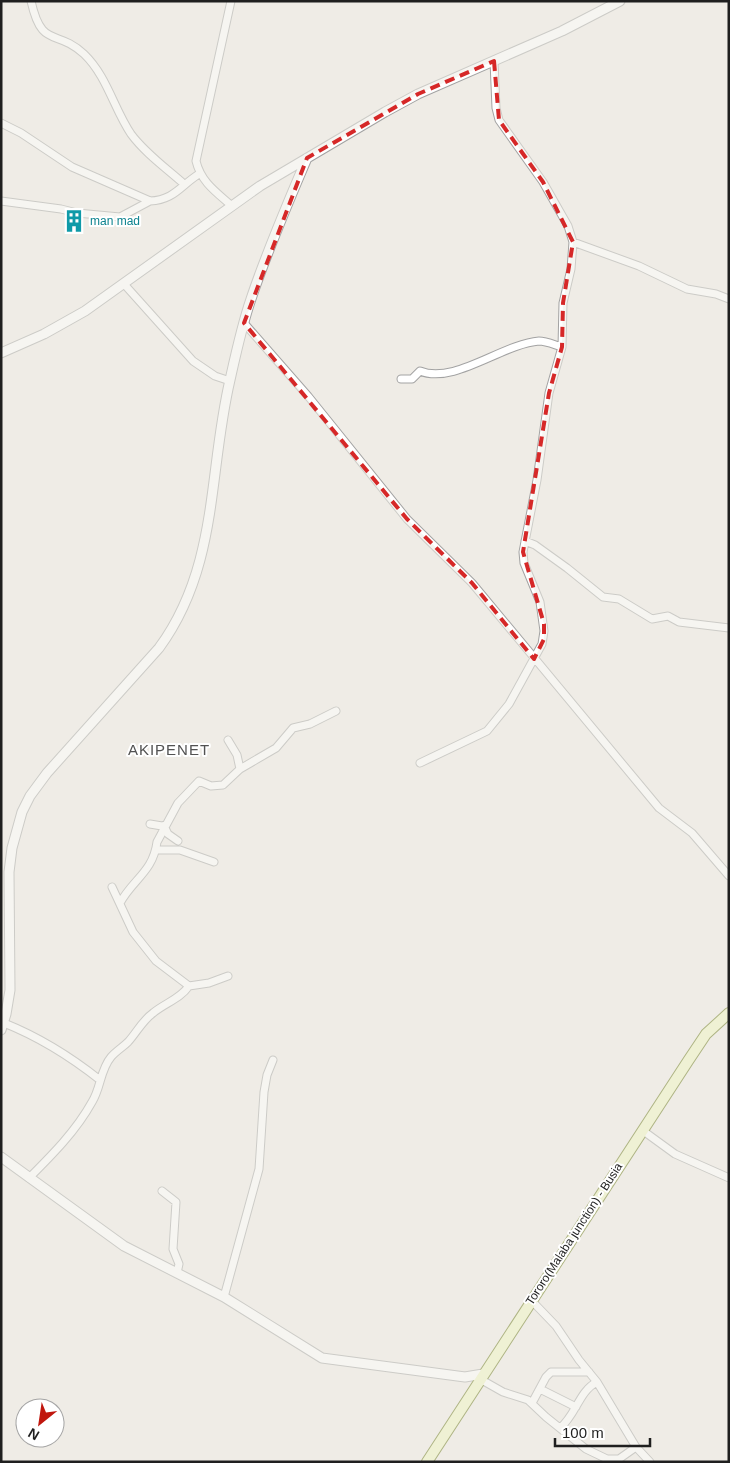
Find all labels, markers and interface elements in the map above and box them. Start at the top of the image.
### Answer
building icon: man mad [61,208,87,234]
place label: man mad [90,214,140,228]
district label: AKIPENET [128,741,210,758]
street label: Tororo(Malaba junction) - Busia [523,1160,625,1308]
north arrow [15,1398,65,1448]
scale bar [555,1416,650,1448]
text: 100 m [562,1424,604,1441]
text: N [25,1425,42,1444]

